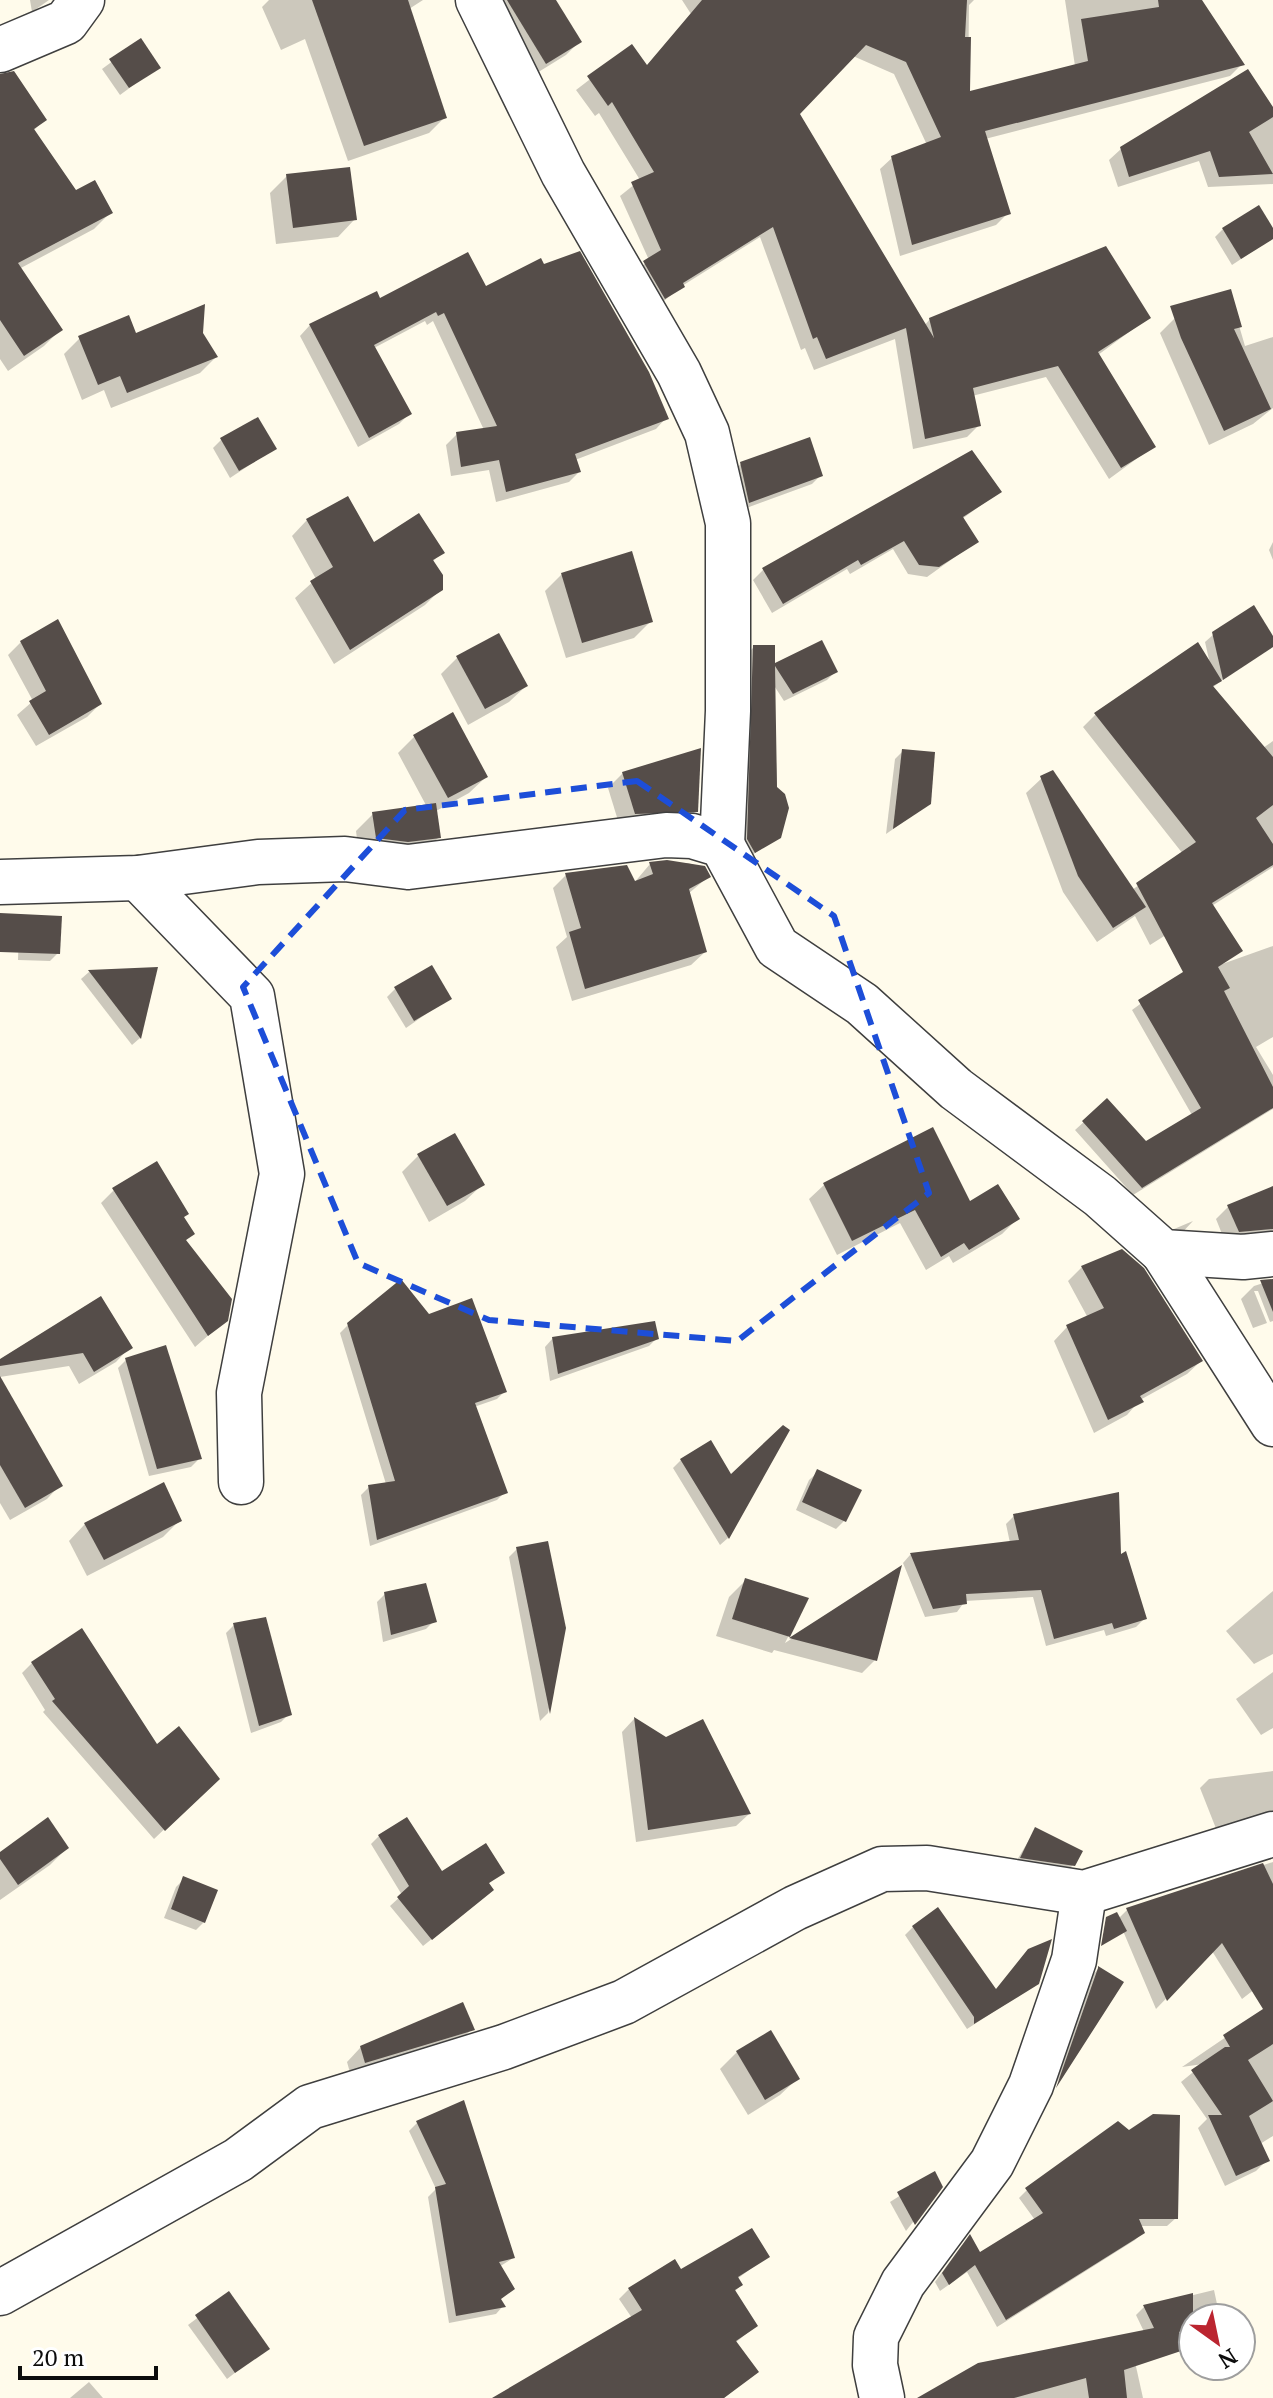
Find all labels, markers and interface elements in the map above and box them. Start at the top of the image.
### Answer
north arrow [1177,2302,1257,2382]
scale bar [20,2330,156,2380]
text: 20 m [32,2341,84,2373]
text: N [1213,2342,1243,2376]

